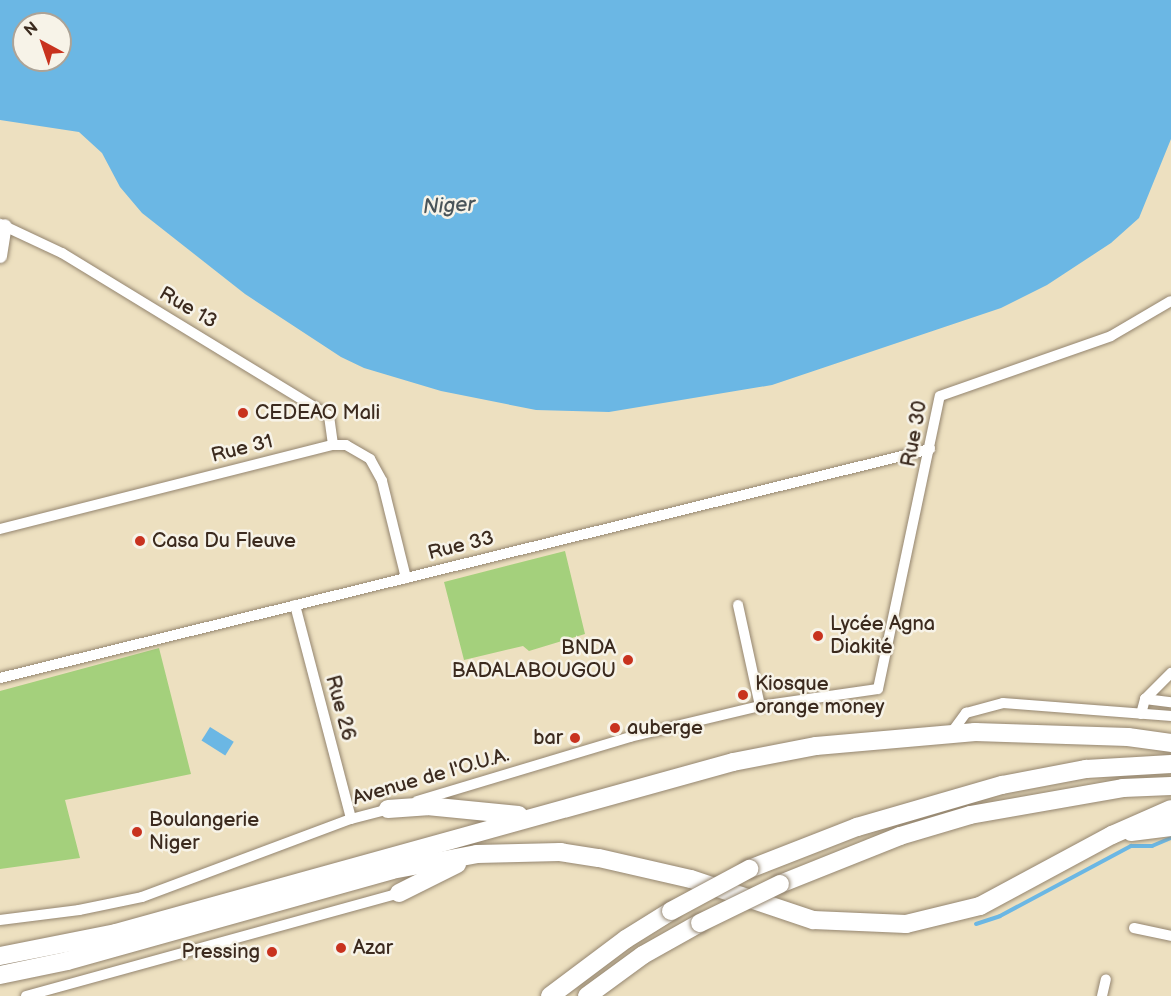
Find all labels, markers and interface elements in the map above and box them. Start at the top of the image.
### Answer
north arrow [12,12,72,72]
text: N [21,18,42,41]
water label: Niger [422,192,476,220]
street label: Rue 13 [155,282,221,334]
street label: Rue 30 [897,399,933,469]
place label: CEDEAO Mali [255,401,380,425]
marker: CEDEAO Mali [236,406,250,420]
street label: Rue 31 [209,430,275,468]
street label: Rue 33 [425,526,497,566]
place label: Casa Du Fleuve [152,529,296,553]
marker: Casa Du Fleuve [133,534,147,548]
place label: Lycée Agna Diakité [830,612,935,659]
marker: Lycée Agna Diakité [811,629,825,643]
place label: BNDA BADALABOUGOU [452,636,616,683]
marker: BNDA BADALABOUGOU [621,653,635,667]
place label: Kiosque orange money [755,672,884,719]
street label: Rue 26 [320,673,360,743]
marker: Kiosque orange money [736,688,750,702]
place label: auberge [627,716,703,740]
marker: auberge [608,721,622,735]
place label: bar [533,726,563,750]
marker: bar [568,731,582,745]
street label: Avenue de l'O.U.A. [350,743,512,811]
place label: Boulangerie Niger [149,808,259,855]
marker: Boulangerie Niger [130,825,144,839]
place label: Azar [353,936,393,960]
place label: Pressing [181,940,260,964]
marker: Azar [334,941,348,955]
marker: Pressing [265,945,279,959]

